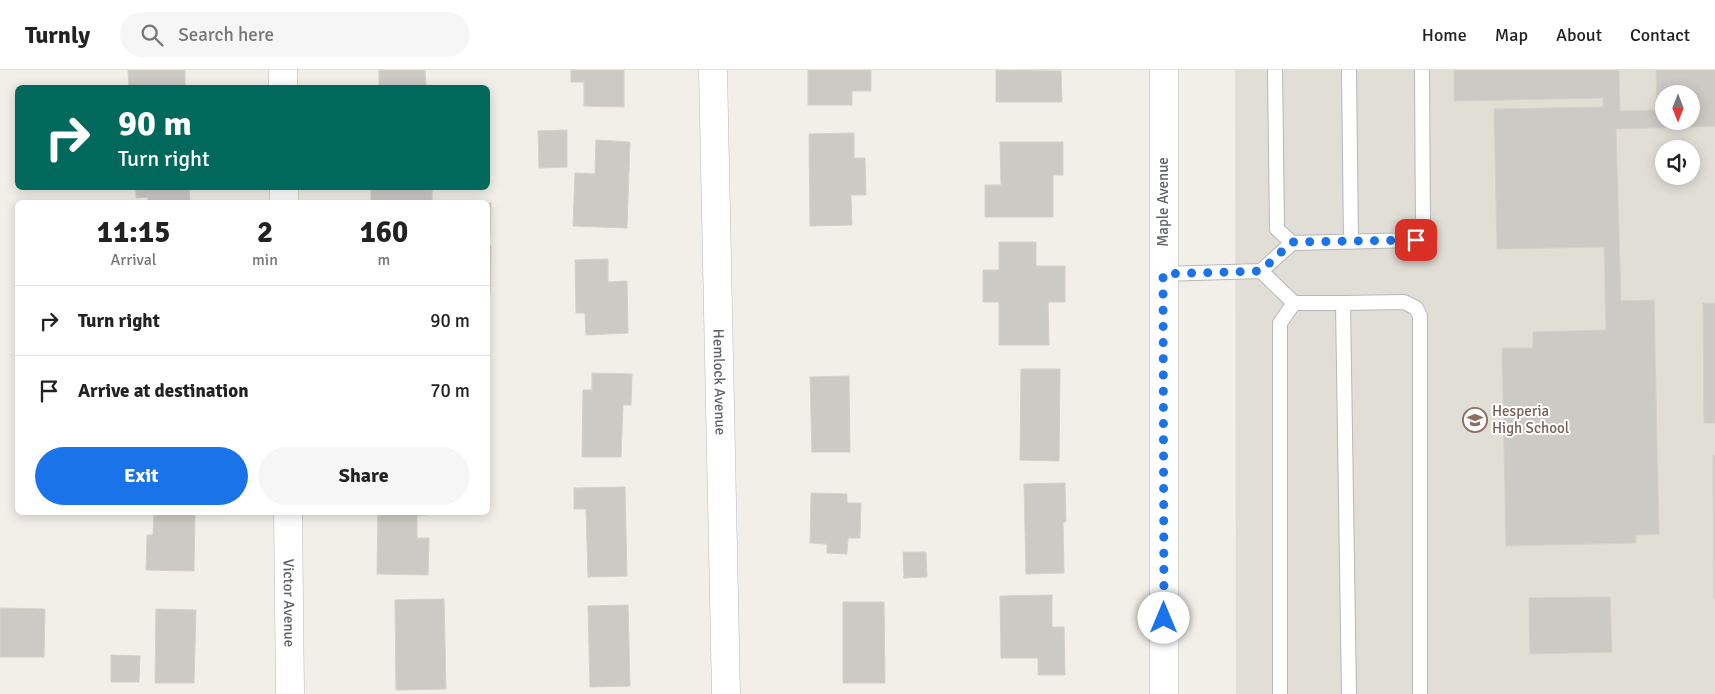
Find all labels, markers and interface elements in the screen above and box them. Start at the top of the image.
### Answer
search box [120,12,470,57]
text: Turnly [25,20,90,50]
icon: search [138,21,166,49]
text: Search here [178,23,274,47]
text: Home [1422,24,1467,46]
text: Map [1495,24,1528,46]
text: About [1556,24,1602,46]
text: Contact [1630,24,1690,46]
north arrow [1655,85,1700,130]
map controls [1655,85,1700,185]
text: 90 m [118,102,192,145]
icon: right [35,105,100,170]
button: sound [1655,140,1700,185]
text: Turn right [118,145,210,172]
street label: Maple Avenue [1154,157,1172,247]
text: 11:15 [97,214,170,251]
text: 2 [257,214,273,251]
text: 160 [360,214,408,251]
pin [1395,219,1437,261]
icon: arrive [1402,226,1430,254]
text: Arrival [110,250,157,270]
text: min [252,250,278,270]
text: m [378,250,390,270]
icon: right [35,307,63,335]
text: Turn right [78,309,160,333]
text: 90 m [430,309,470,333]
street label: Hemlock Avenue [709,328,730,435]
icon: arrive [35,377,63,405]
text: Arrive at destination [78,379,249,403]
text: 70 m [430,379,470,403]
place label: Hesperia High School [1492,402,1569,437]
school or university icon: Hesperia High School [1462,407,1488,433]
button: Exit [35,447,248,505]
button: Share [258,447,470,505]
street label: Victor Avenue [280,559,298,647]
position arrow [1137,591,1189,643]

